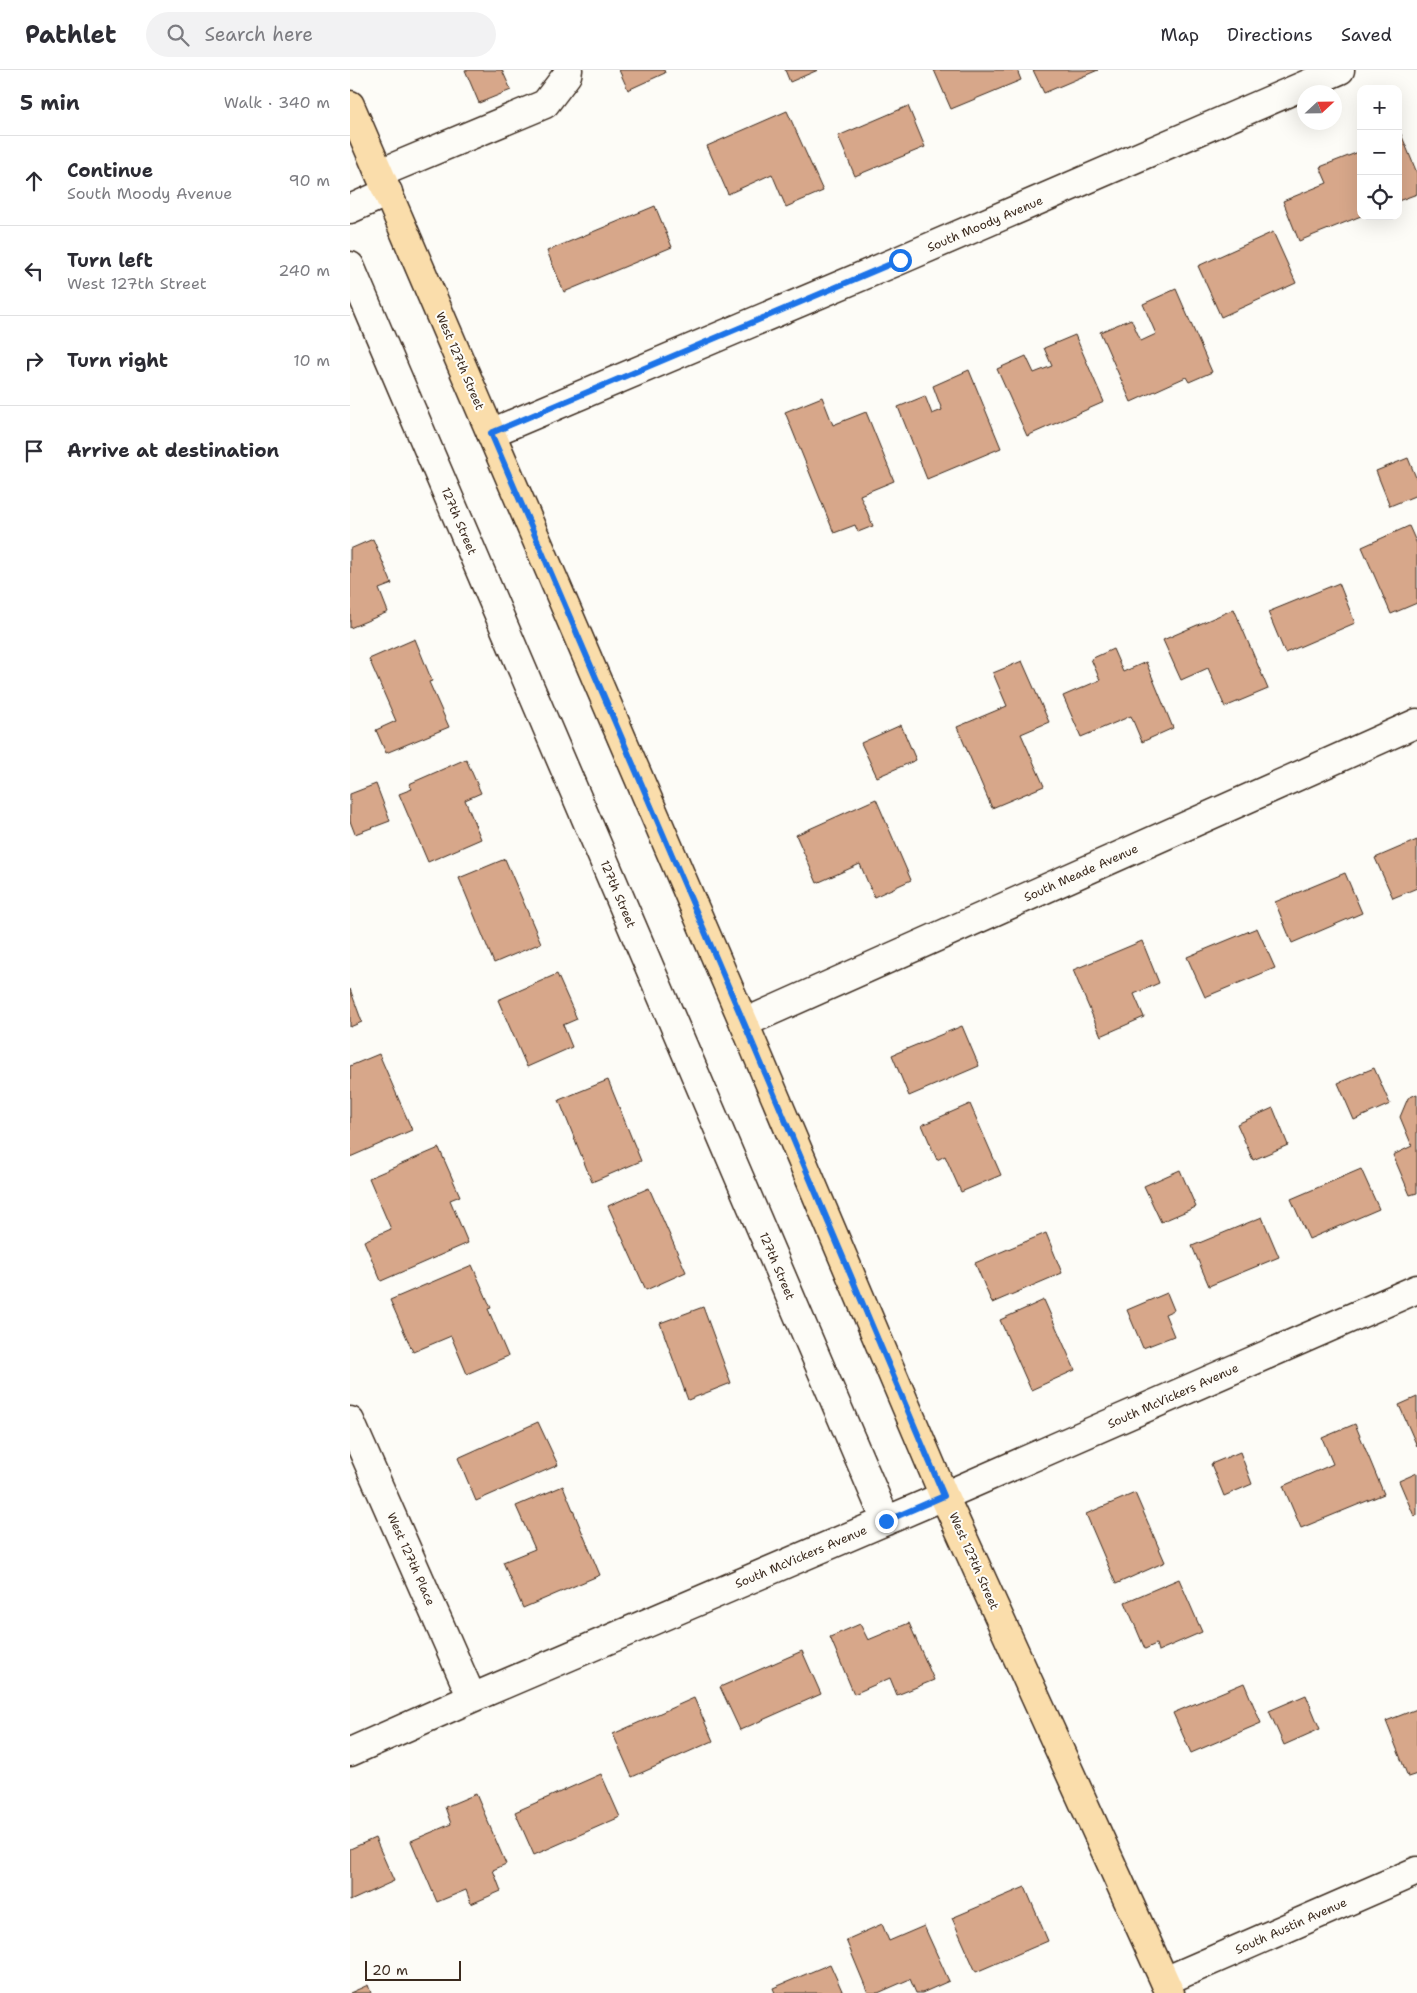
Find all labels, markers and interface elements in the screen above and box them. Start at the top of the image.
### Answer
search box [146,12,496,57]
text: Pathlet [25,19,116,51]
icon: search [164,21,192,49]
text: Search here [204,22,313,47]
text: Map [1161,23,1199,47]
text: Directions [1227,23,1313,47]
text: Saved [1341,23,1392,47]
north arrow [1297,85,1342,130]
map controls [1357,85,1402,220]
button: + [1357,85,1402,130]
text: 5 min [20,89,80,117]
text: Walk · 340 m [224,92,330,113]
button: − [1357,130,1402,175]
text: Continue [67,158,153,183]
icon: ahead [20,167,48,195]
text: 90 m [289,170,330,191]
button: locate [1357,175,1402,220]
text: South Moody Avenue [67,183,232,204]
street label: South Moody Avenue [925,192,1045,256]
text: Turn left [67,248,153,273]
route start [889,249,912,272]
icon: left [20,257,48,285]
text: 240 m [278,260,330,281]
text: West 127th Street [67,273,207,294]
street label: West 127th Street [432,310,488,412]
icon: right [20,347,48,375]
text: Turn right [67,348,168,373]
text: 10 m [293,350,330,371]
icon: arrive [20,437,48,465]
text: Arrive at destination [67,438,279,463]
street label: 127th Street [438,485,480,557]
street label: South Meade Avenue [1021,840,1141,905]
street label: 127th Street [597,858,639,930]
street label: 127th Street [756,1230,798,1302]
street label: South McVickers Avenue [1105,1360,1241,1432]
street label: West 127th Place [383,1510,439,1608]
route end [875,1510,898,1533]
street label: West 127th Street [945,1510,1003,1612]
street label: South McVickers Avenue [733,1522,870,1592]
street label: South Austin Avenue [1233,1894,1349,1958]
scale bar [365,1958,461,1981]
text: 20 m [372,1961,408,1979]

